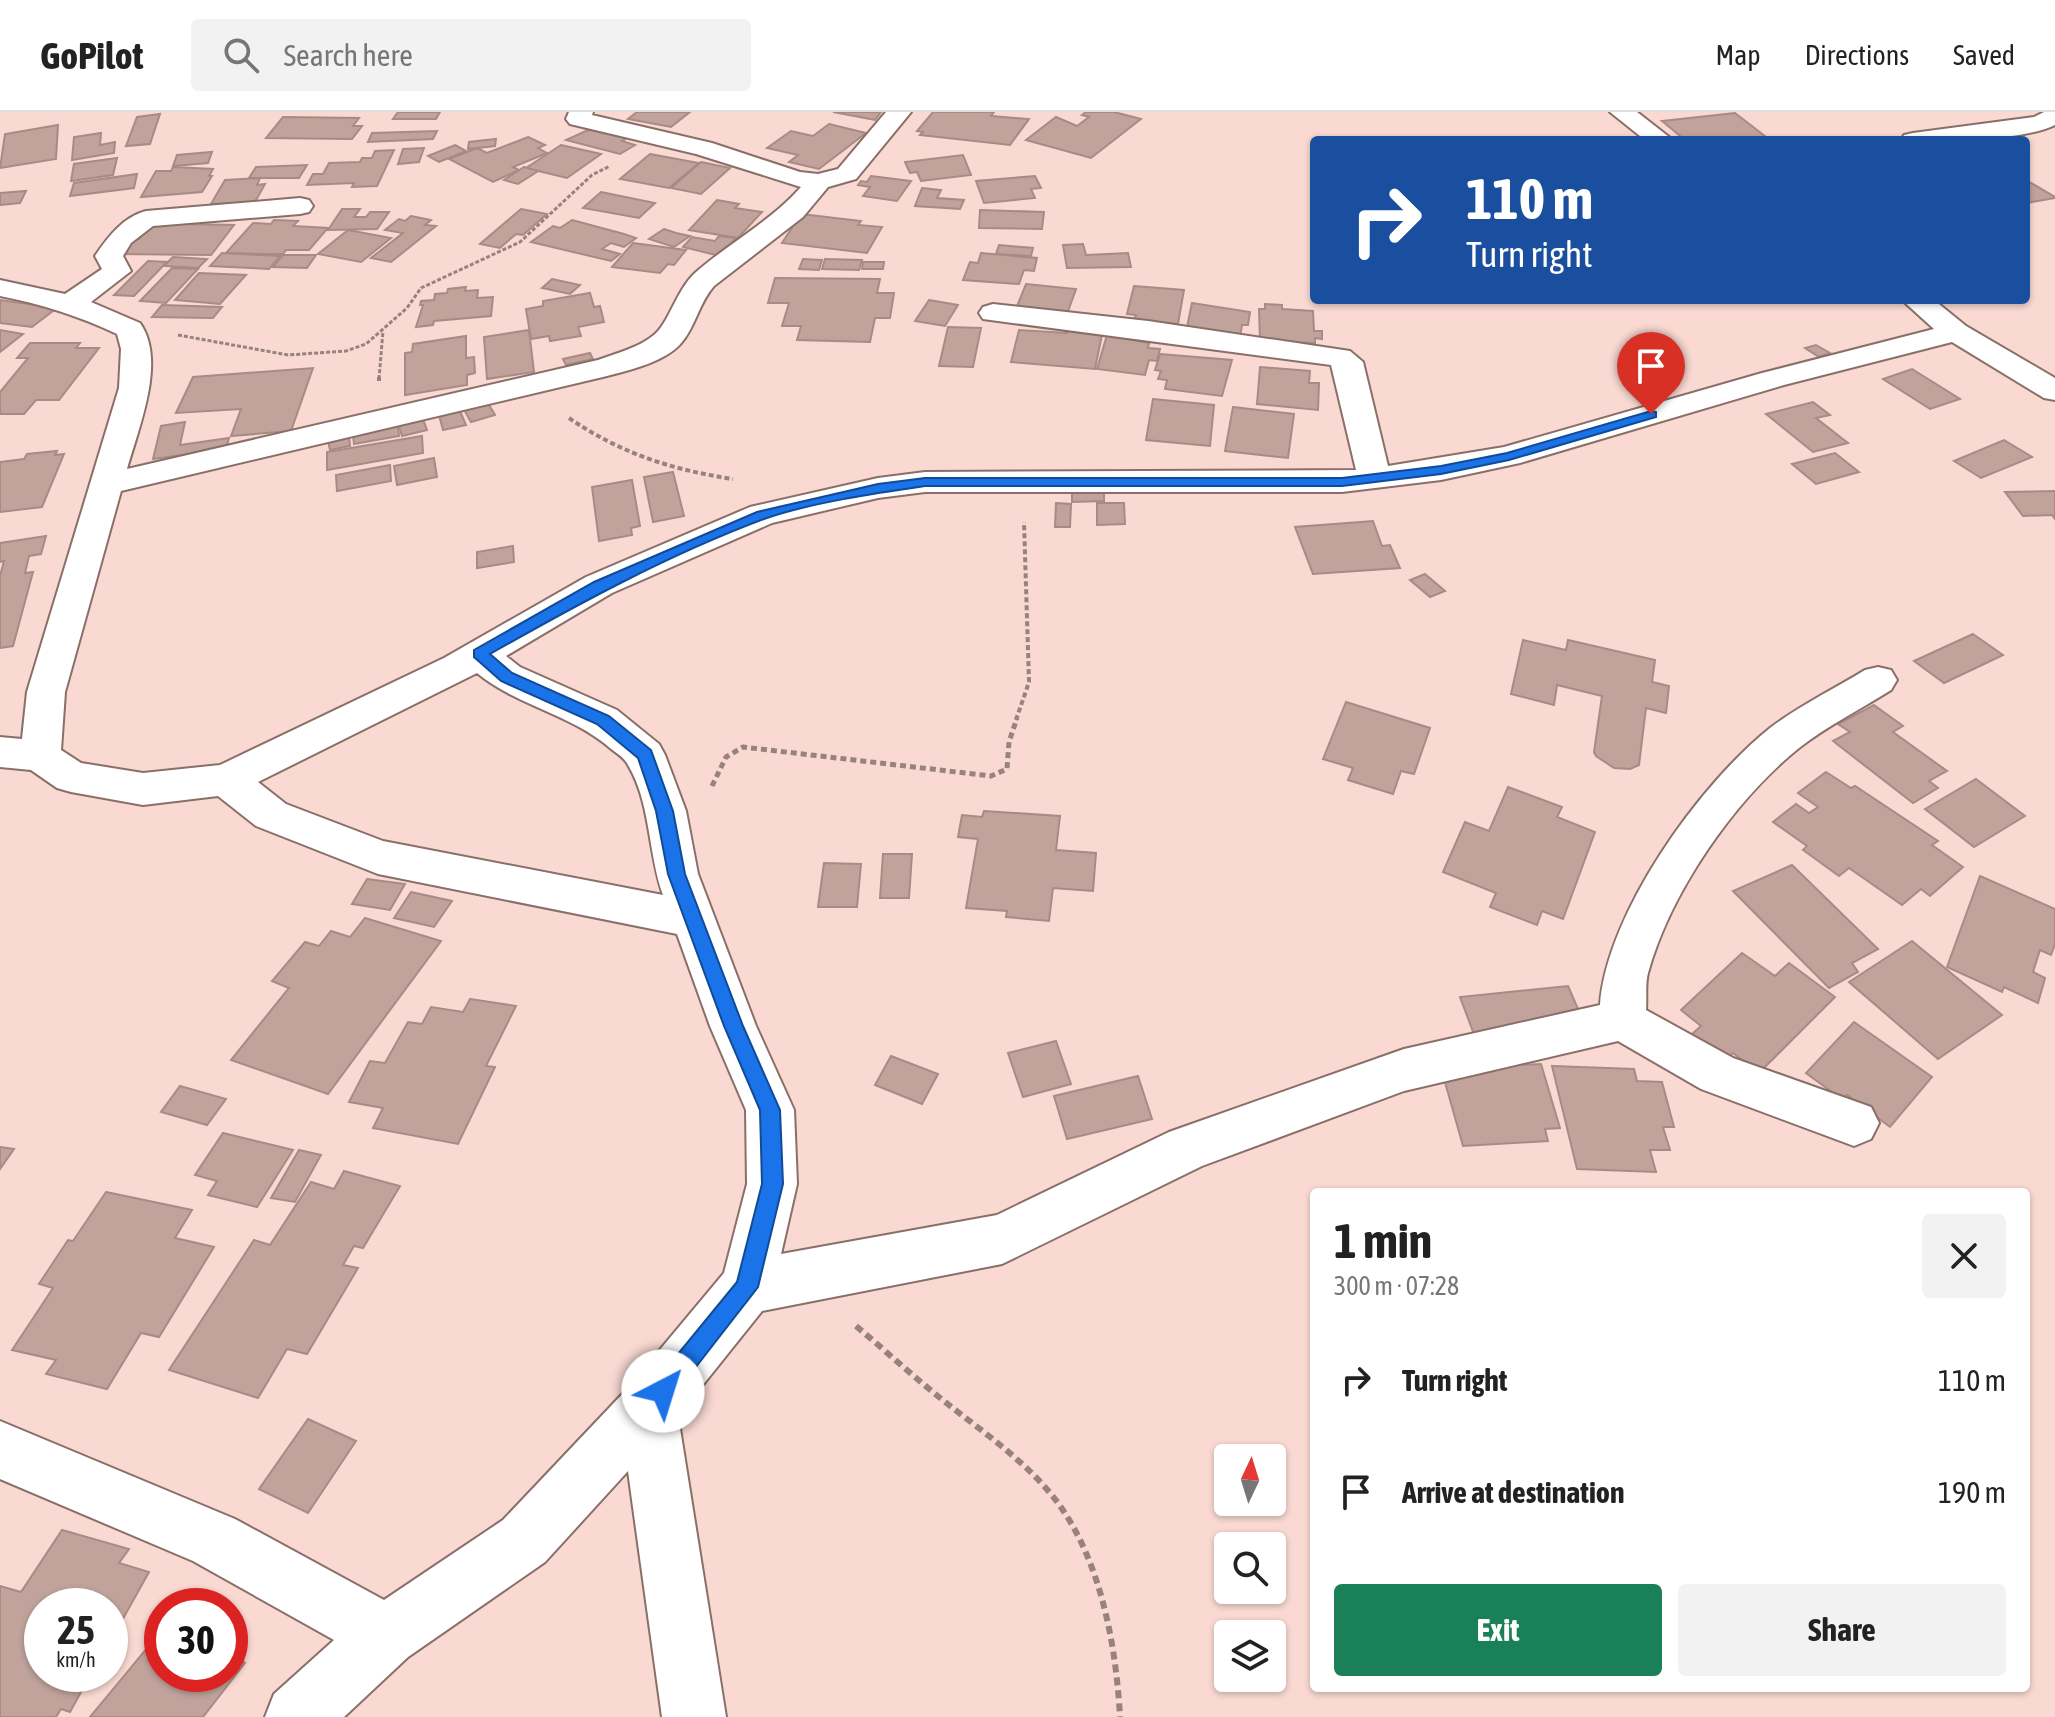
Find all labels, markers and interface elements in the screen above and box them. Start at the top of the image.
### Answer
search box [191,19,751,91]
icon: search [219,33,263,77]
text: GoPilot [40,34,143,77]
text: Search here [283,38,413,72]
text: Map [1716,39,1761,71]
text: Directions [1805,39,1909,71]
text: Saved [1953,39,2015,71]
text: 110 m [1466,167,1593,231]
icon: right [1334,168,1438,272]
text: Turn right [1466,233,1593,275]
pin [1617,332,1685,414]
icon: arrive [1629,344,1673,388]
text: 1 min [1334,1213,1432,1268]
button: close [1922,1214,2006,1298]
text: 300 m · 07:28 [1334,1271,1459,1301]
position arrow [621,1349,705,1433]
icon: right [1334,1358,1378,1402]
text: Turn right [1402,1363,1508,1397]
text: 110 m [1938,1363,2006,1397]
north arrow [1214,1444,1286,1516]
map controls [1214,1444,1286,1692]
icon: arrive [1334,1470,1378,1514]
text: Arrive at destination [1402,1475,1624,1509]
text: 190 m [1938,1475,2006,1509]
button: search [1214,1532,1286,1604]
button: Exit [1334,1584,1662,1676]
button: Share [1678,1584,2006,1676]
speed limit sign: 30 [144,1588,248,1692]
text: 25 [57,1607,95,1652]
button: layers [1214,1620,1286,1692]
text: km/h [56,1648,96,1671]

